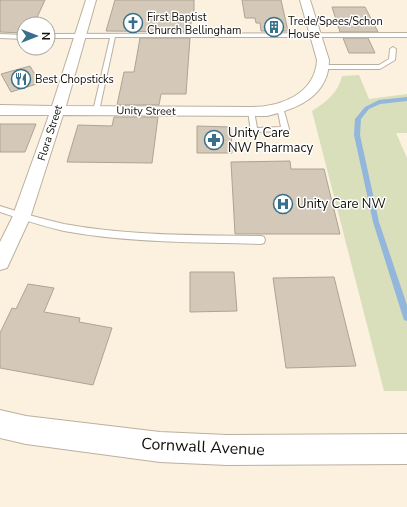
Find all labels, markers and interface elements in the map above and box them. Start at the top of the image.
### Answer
place label: First Baptist Church Bellingham [147,10,241,38]
church icon: First Baptist Church Bellingham [122,12,144,34]
place label: Trede/Spees/Schon House [288,14,383,42]
north arrow [16,16,56,56]
building icon: Trede/Spees/Schon House [263,16,285,38]
text: N [38,32,53,40]
restaurant icon: Best Chopsticks [10,68,32,90]
place label: Best Chopsticks [35,72,114,87]
street label: Flora Street [34,103,66,163]
street label: Unity Street [116,103,176,119]
place label: Unity Care NW Pharmacy [228,124,314,157]
pharmacy icon: Unity Care NW Pharmacy [203,129,225,151]
hospital icon: Unity Care NW [272,193,294,215]
place label: Unity Care NW [297,195,386,213]
street label: Cornwall Avenue [141,433,265,461]

